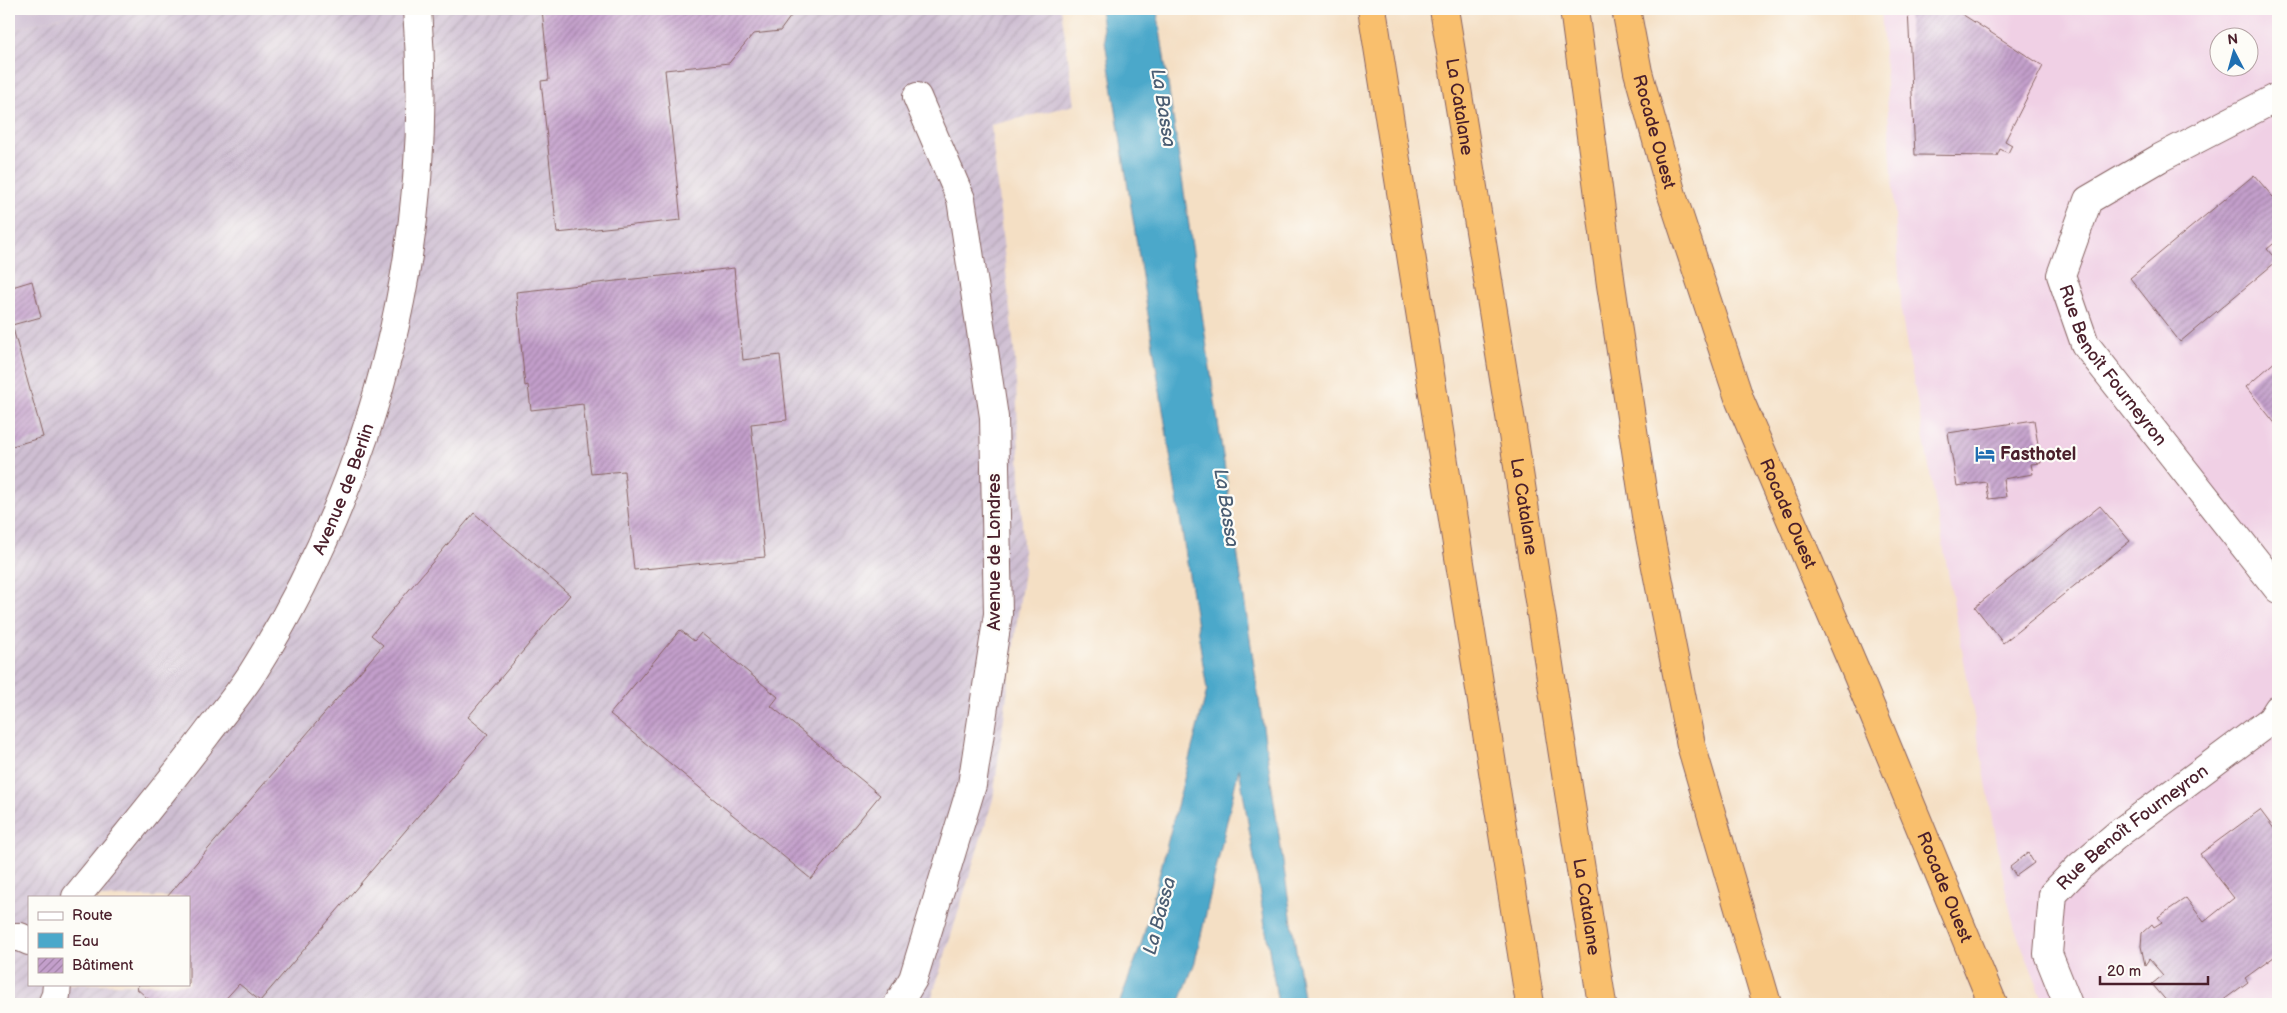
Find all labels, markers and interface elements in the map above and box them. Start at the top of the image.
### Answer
north arrow [2210,28,2260,78]
text: N [2227,31,2239,49]
street label: La Catalane [1442,57,1478,157]
water label: La Bassa [1145,67,1181,149]
street label: Rocade Ouest [1629,72,1680,192]
street label: Rue Benoît Fourneyron [2055,282,2171,450]
street label: Avenue de Berlin [308,421,378,558]
hotel icon: Fasthotel [1974,443,1996,465]
place label: Fasthotel [2000,444,2076,465]
street label: Rocade Ouest [1755,455,1821,572]
street label: La Catalane [1506,457,1542,557]
water label: La Bassa [1208,467,1244,549]
street label: Avenue de Londres [984,473,1005,631]
street label: Rue Benoît Fourneyron [2052,760,2212,894]
street label: Rocade Ouest [1913,829,1977,946]
street label: La Catalane [1569,857,1605,957]
water label: La Bassa [1139,875,1181,957]
legend [28,896,190,986]
text: Route [72,906,113,925]
text: Eau [72,932,99,951]
scale bar [2100,953,2207,985]
text: Bâtiment [72,956,134,975]
text: 20 m [2107,962,2141,981]

